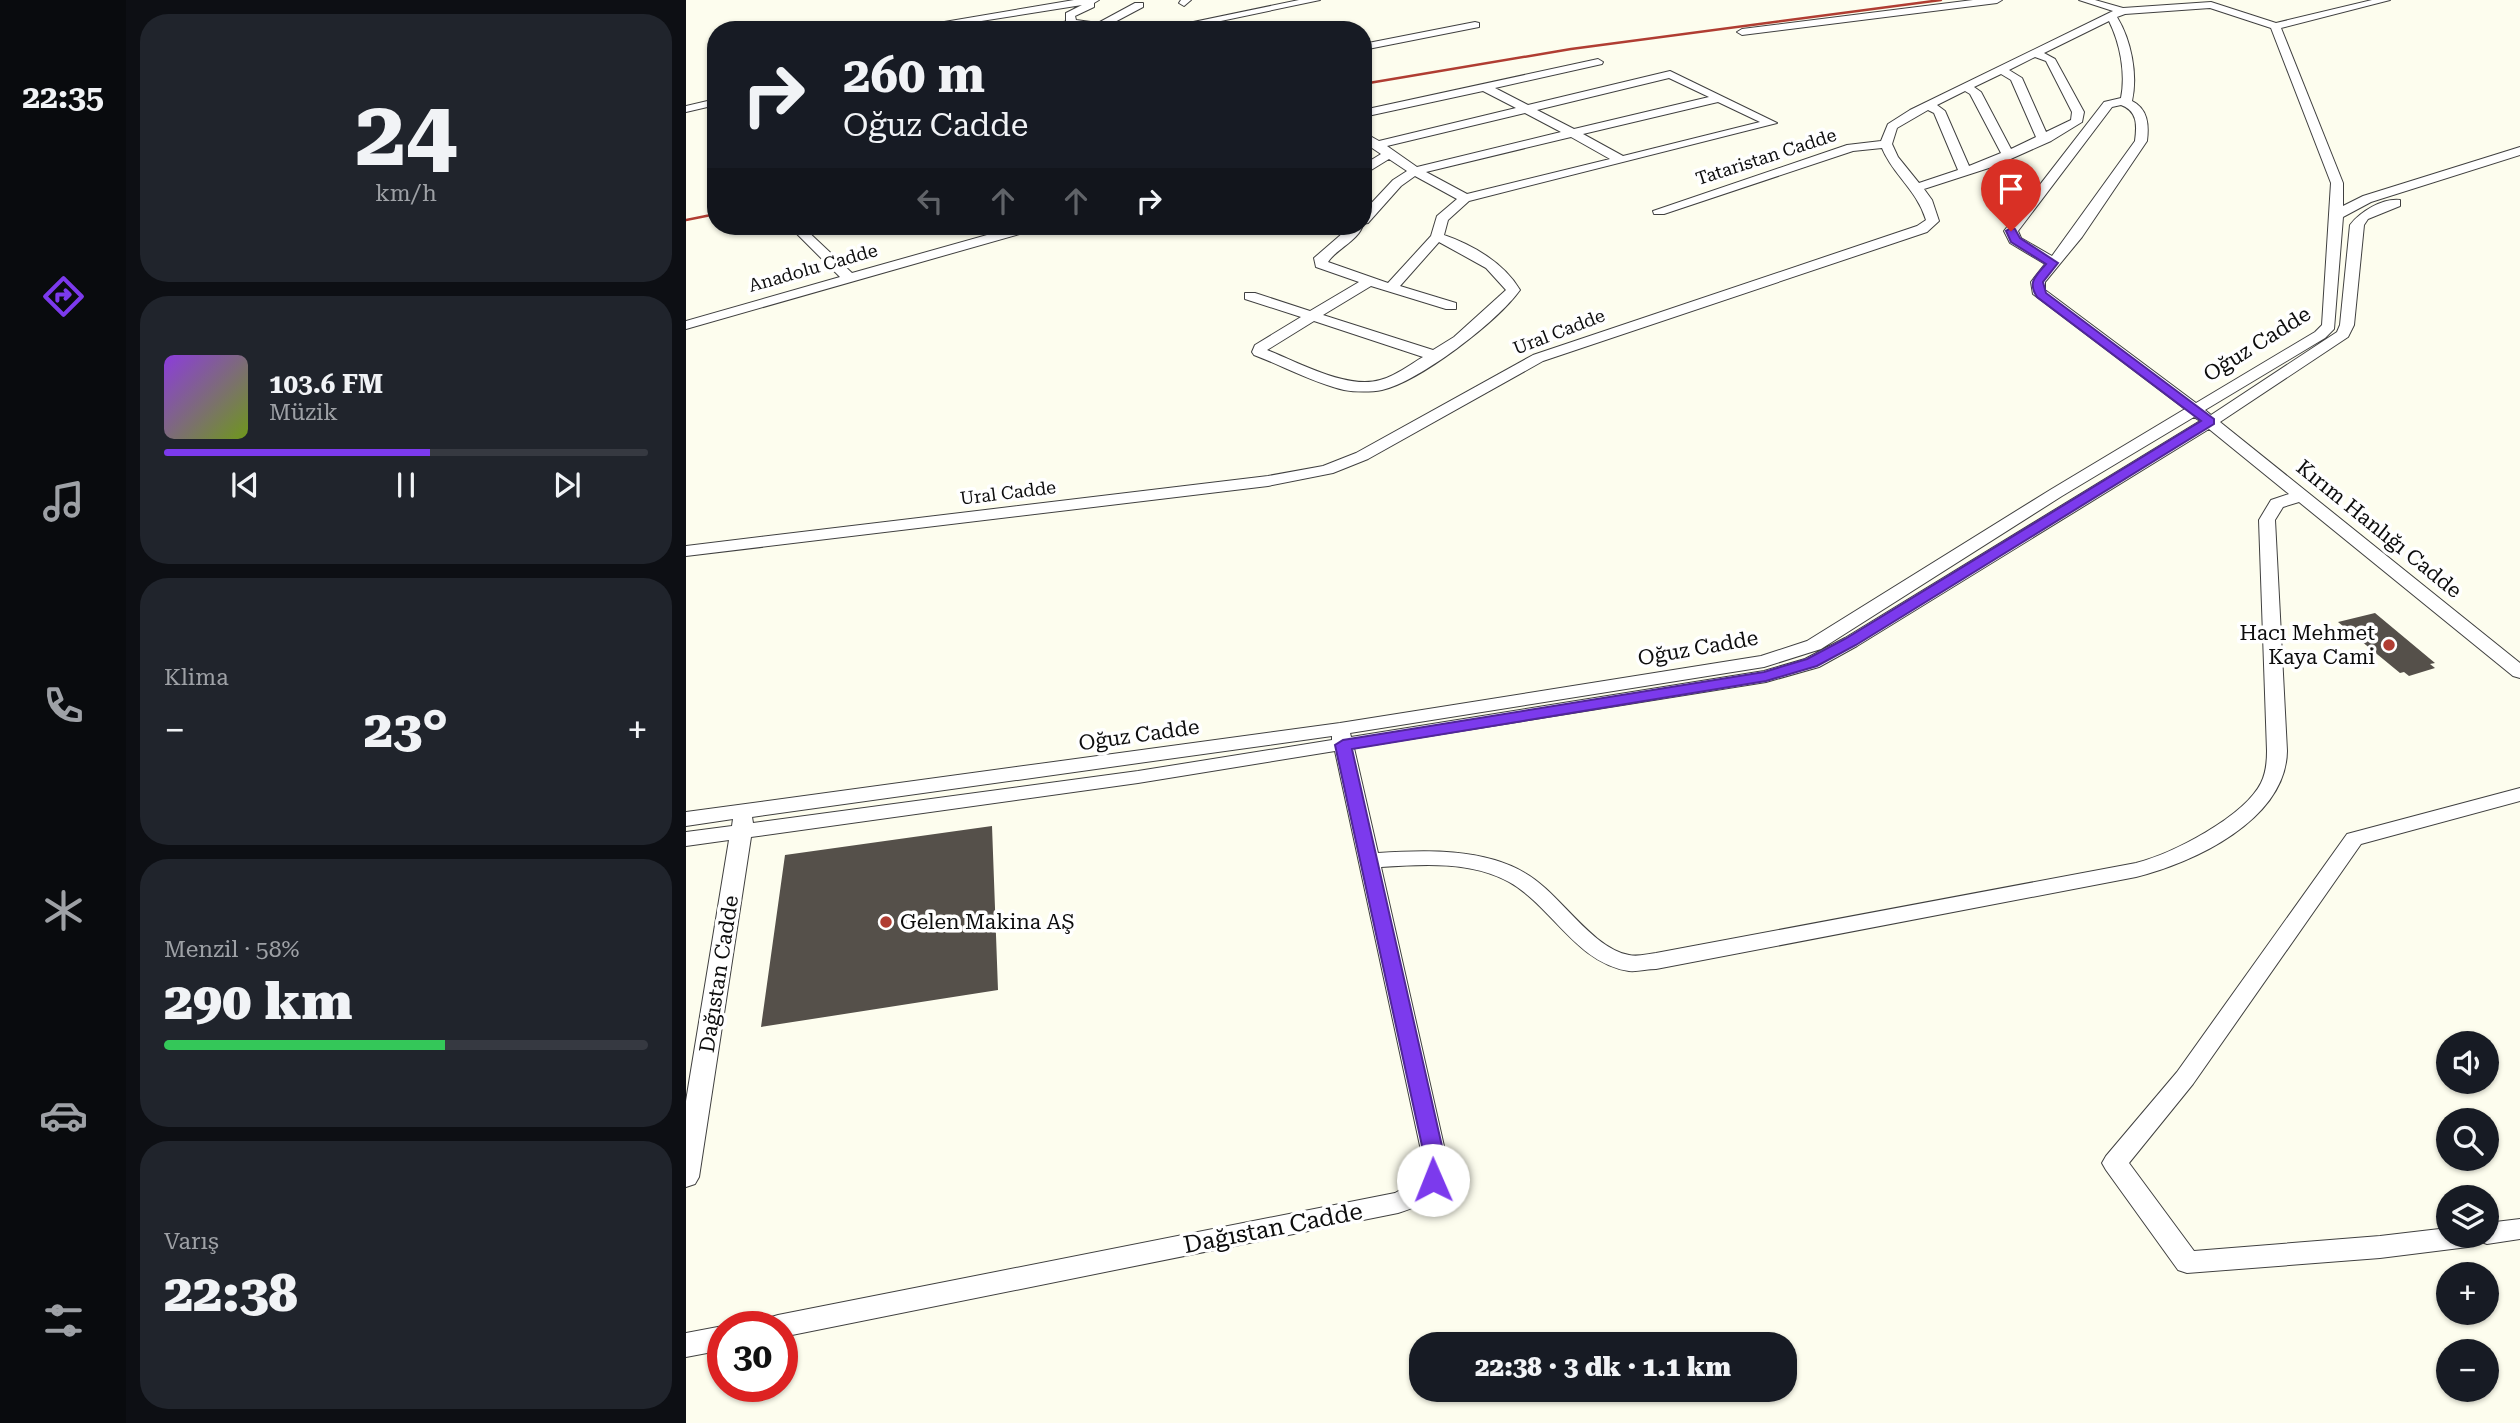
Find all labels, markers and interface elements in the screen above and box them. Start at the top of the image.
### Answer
text: 260 m [843,47,985,104]
icon: right [728,49,819,140]
text: 22:35 [22,78,104,116]
text: 24 [355,81,457,187]
text: Oğuz Cadde [843,106,1028,144]
street label: Tataristan Cadde [1693,124,1839,189]
pin [1981,159,2041,231]
icon: arrive [1992,170,2030,208]
text: km/h [375,180,437,207]
icon: left [911,182,949,220]
icon: ahead [984,182,1022,220]
icon: ahead [1057,182,1095,220]
icon: right [1130,182,1168,220]
street label: Anadolu Cadde [746,239,880,296]
icon: directions [39,272,88,321]
street label: Oğuz Cadde [2199,302,2315,386]
street label: Ural Cadde [1510,304,1608,359]
text: 103.6 FM [269,369,383,399]
text: Müzik [269,399,338,426]
street label: Kırım Hanlığı Cadde [2292,455,2466,603]
icon: previous [226,466,264,504]
icon: pause [387,466,425,504]
icon: next [548,466,586,504]
street label: Ural Cadde [959,476,1057,509]
icon: music [39,477,88,526]
place label: Hacı Mehmet Kaya Cami [2240,621,2375,669]
street label: Oğuz Cadde [1636,626,1760,670]
marker: Hacı Mehmet Kaya Cami [2381,637,2397,653]
text: Klima [164,664,229,691]
icon: phone [39,681,88,730]
text: 23° [364,699,448,760]
text: − [164,708,185,752]
text: + [627,708,648,752]
street label: Oğuz Cadde [1077,715,1201,755]
icon: climate [39,886,88,935]
street label: Dağıstan Cadde [695,894,743,1054]
place label: Gelen Makina AŞ [900,910,1075,934]
marker: Gelen Makina AŞ [878,914,894,930]
text: Menzil · 58% [164,936,300,963]
text: 290 km [164,971,352,1032]
map controls [2436,1031,2499,1402]
button: sound [2436,1031,2499,1094]
icon: car [39,1091,88,1140]
button: search [2436,1108,2499,1171]
position arrow [1396,1143,1470,1217]
button: layers [2436,1185,2499,1248]
street label: Dağıstan Cadde [1181,1197,1365,1259]
text: Varış [164,1228,219,1255]
button: + [2436,1262,2499,1325]
text: 22:38 [164,1263,298,1324]
icon: filters [39,1296,88,1345]
speed limit sign: 30 [707,1311,798,1402]
button: − [2436,1339,2499,1402]
text: 22:38 · 3 dk · 1.1 km [1475,1352,1731,1382]

